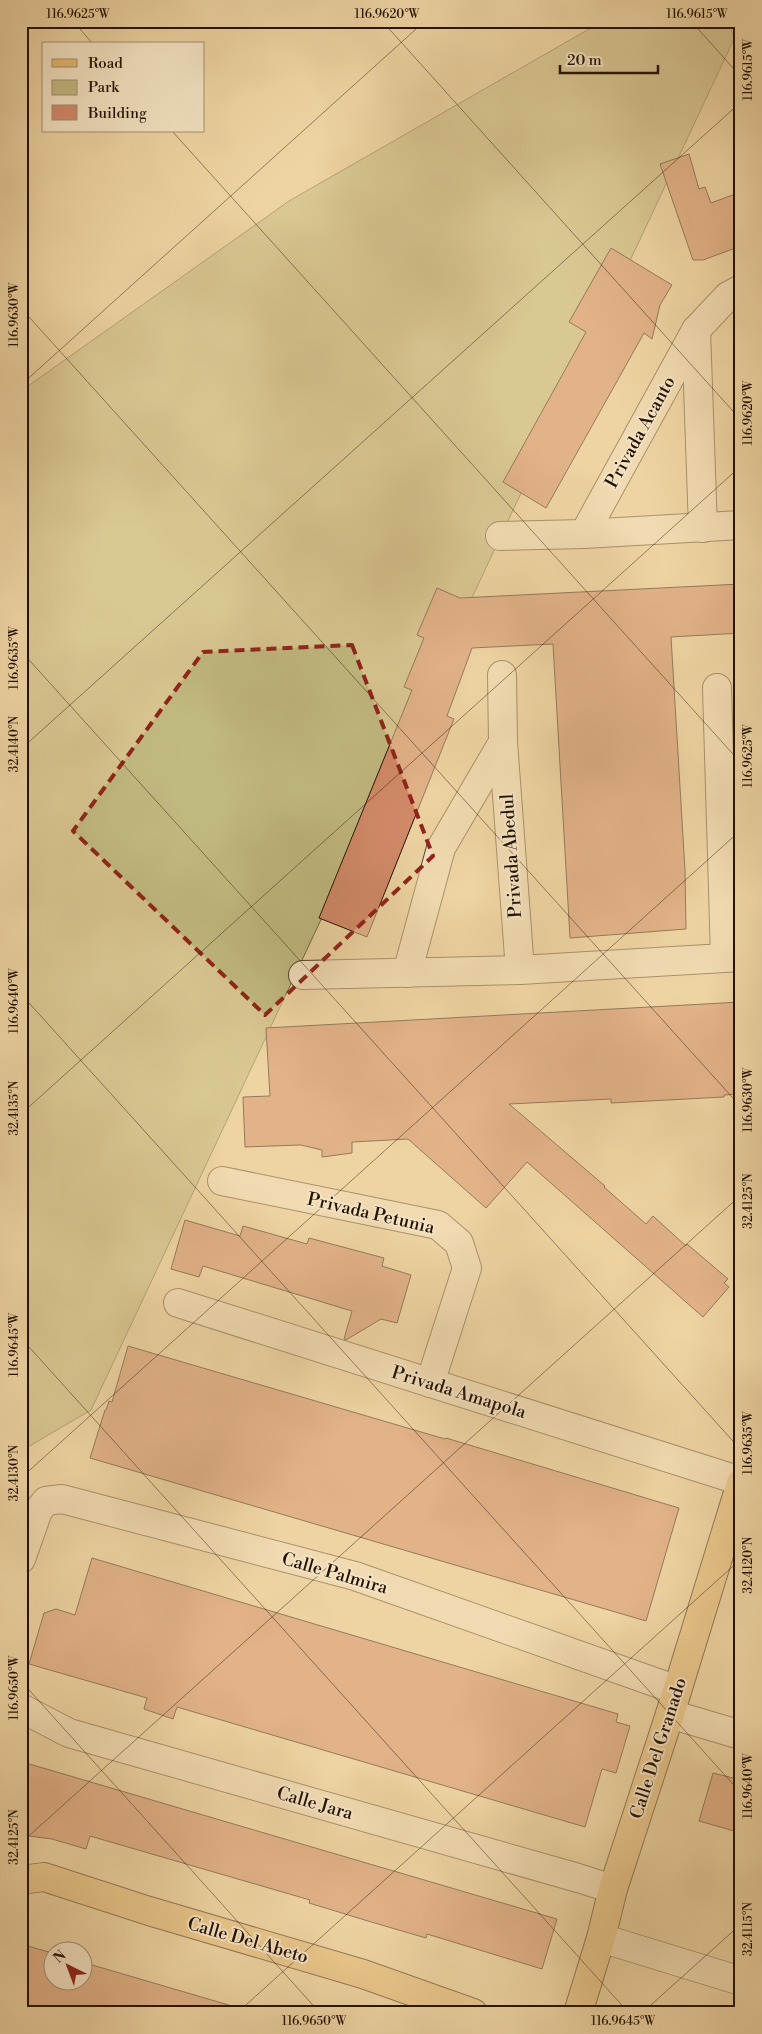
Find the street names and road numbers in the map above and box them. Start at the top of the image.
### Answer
street label: Privada Acanto [600,372,681,492]
street label: Privada Abedul [496,792,527,919]
street label: Privada Petunia [305,1188,438,1240]
street label: Privada Amapola [389,1361,530,1424]
street label: Calle Palmira [279,1547,391,1600]
street label: Calle Del Granado [625,1675,692,1822]
street label: Calle Jara [274,1782,357,1826]
street label: Calle Del Abeto [185,1912,311,1969]

